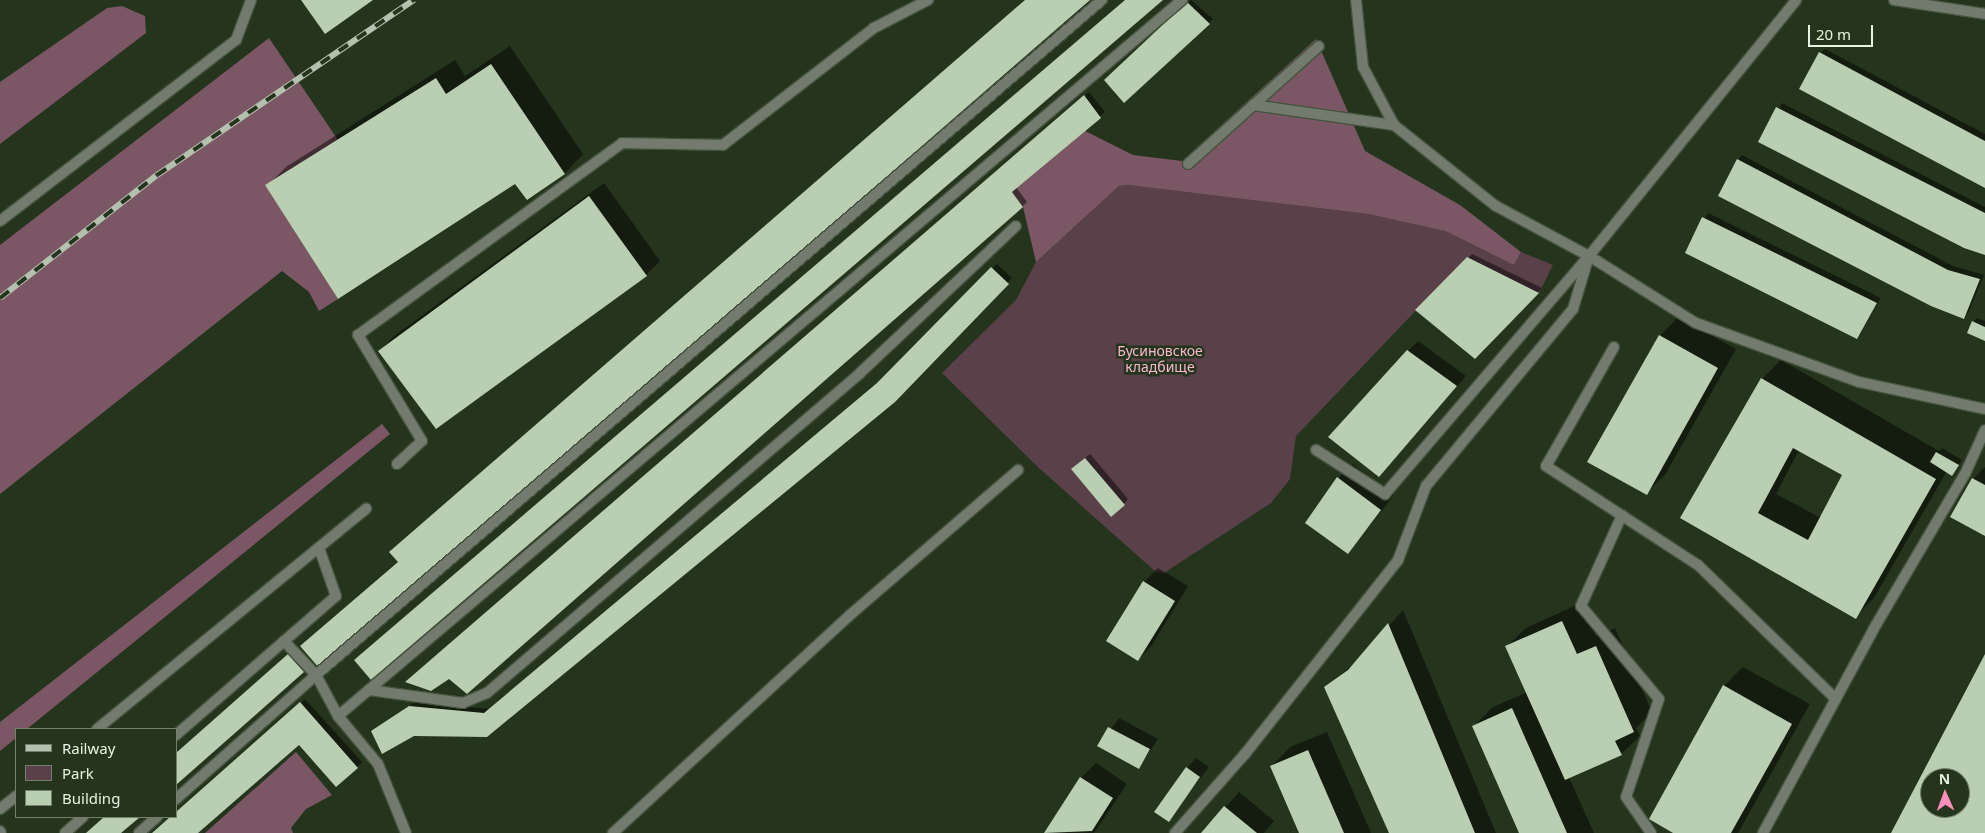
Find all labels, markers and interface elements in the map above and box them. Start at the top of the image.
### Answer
scale bar [1810,15,1875,47]
text: 20 m [1816,24,1851,44]
park label: Бусиновское кладбище [1117,343,1203,376]
legend [15,728,178,818]
text: Railway [62,738,115,758]
text: Park [62,763,94,783]
north arrow [1920,768,1970,818]
text: N [1938,769,1951,788]
text: Building [62,788,120,808]

